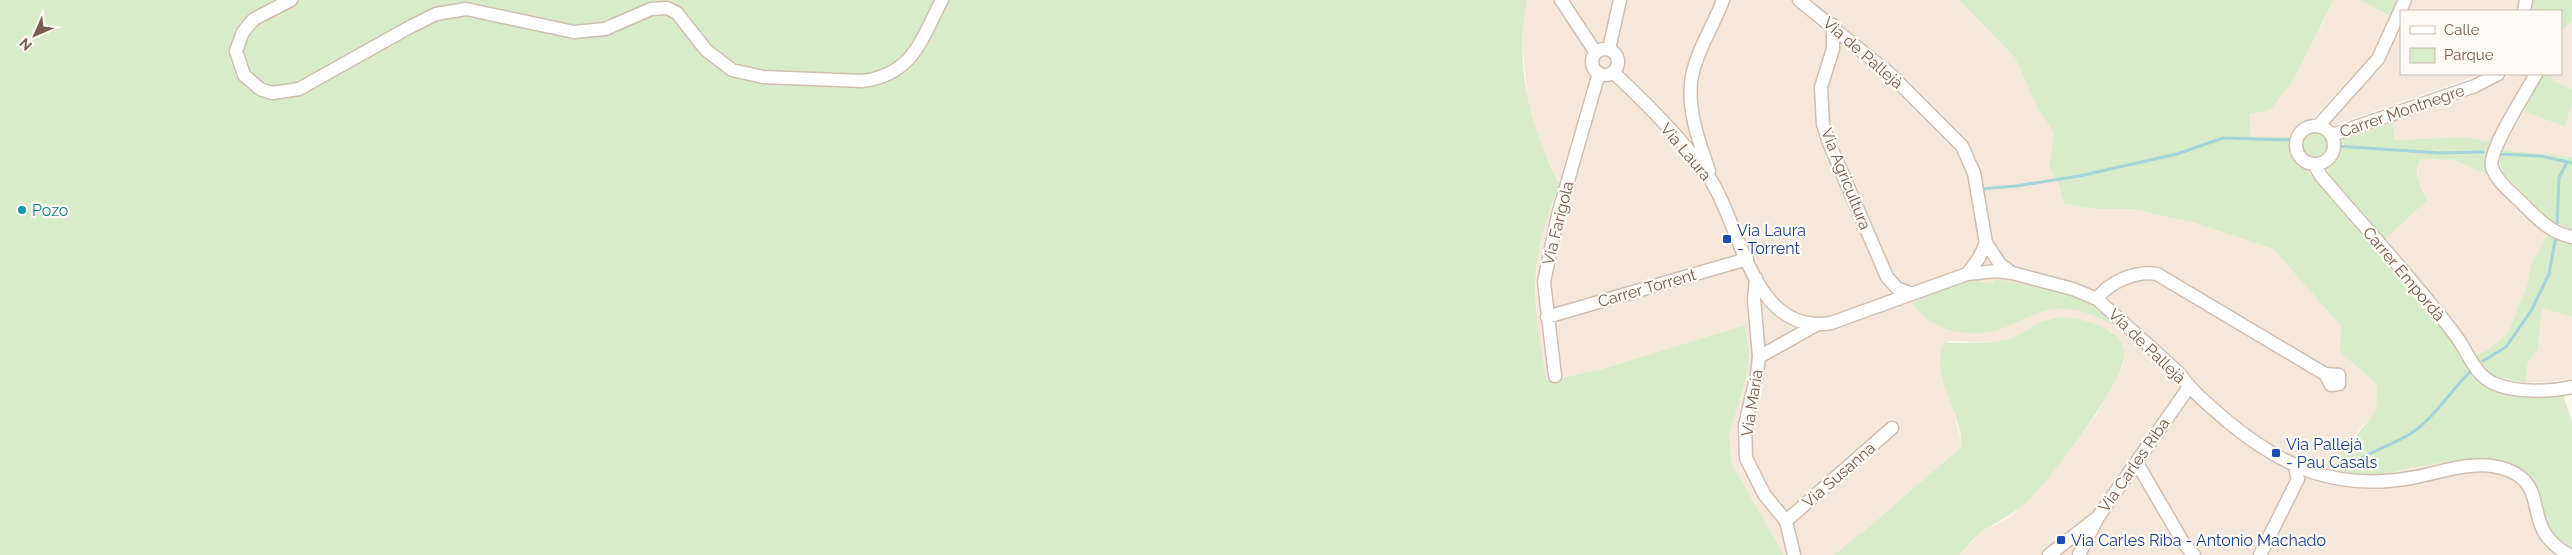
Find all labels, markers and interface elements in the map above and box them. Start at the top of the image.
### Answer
north arrow [10,10,60,60]
legend [2400,10,2562,75]
street label: Via de Pallejà [1819,13,1907,93]
text: Calle [2444,21,2480,39]
text: N [16,35,35,54]
text: Parque [2444,46,2494,64]
street label: Carrer Montnegre [2337,81,2467,141]
street label: Via Laura [1657,119,1715,185]
street label: Via Agricultura [1817,125,1875,233]
street label: Via Farigola [1538,179,1578,267]
place label: Pozo [32,201,68,220]
marker: Pozo [16,204,28,216]
place label: Via Laura - Torrent [1737,221,1806,258]
street label: Carrer Empordà [2359,223,2449,325]
marker: Via Laura - Torrent [1721,233,1733,245]
street label: Carrer Torrent [1596,265,1699,311]
street label: Via de Pallejà [2105,305,2189,387]
street label: Via Maria [1737,368,1767,438]
street label: Via Carles Riba [2095,414,2173,516]
place label: Via Pallejà - Pau Casals [2286,435,2377,472]
street label: Via Susanna [1799,438,1879,512]
marker: Via Pallejà - Pau Casals [2270,447,2282,459]
place label: Via Carles Riba - Antonio Machado [2071,531,2326,550]
marker: Via Carles Riba - Antonio Machado [2055,534,2067,546]

